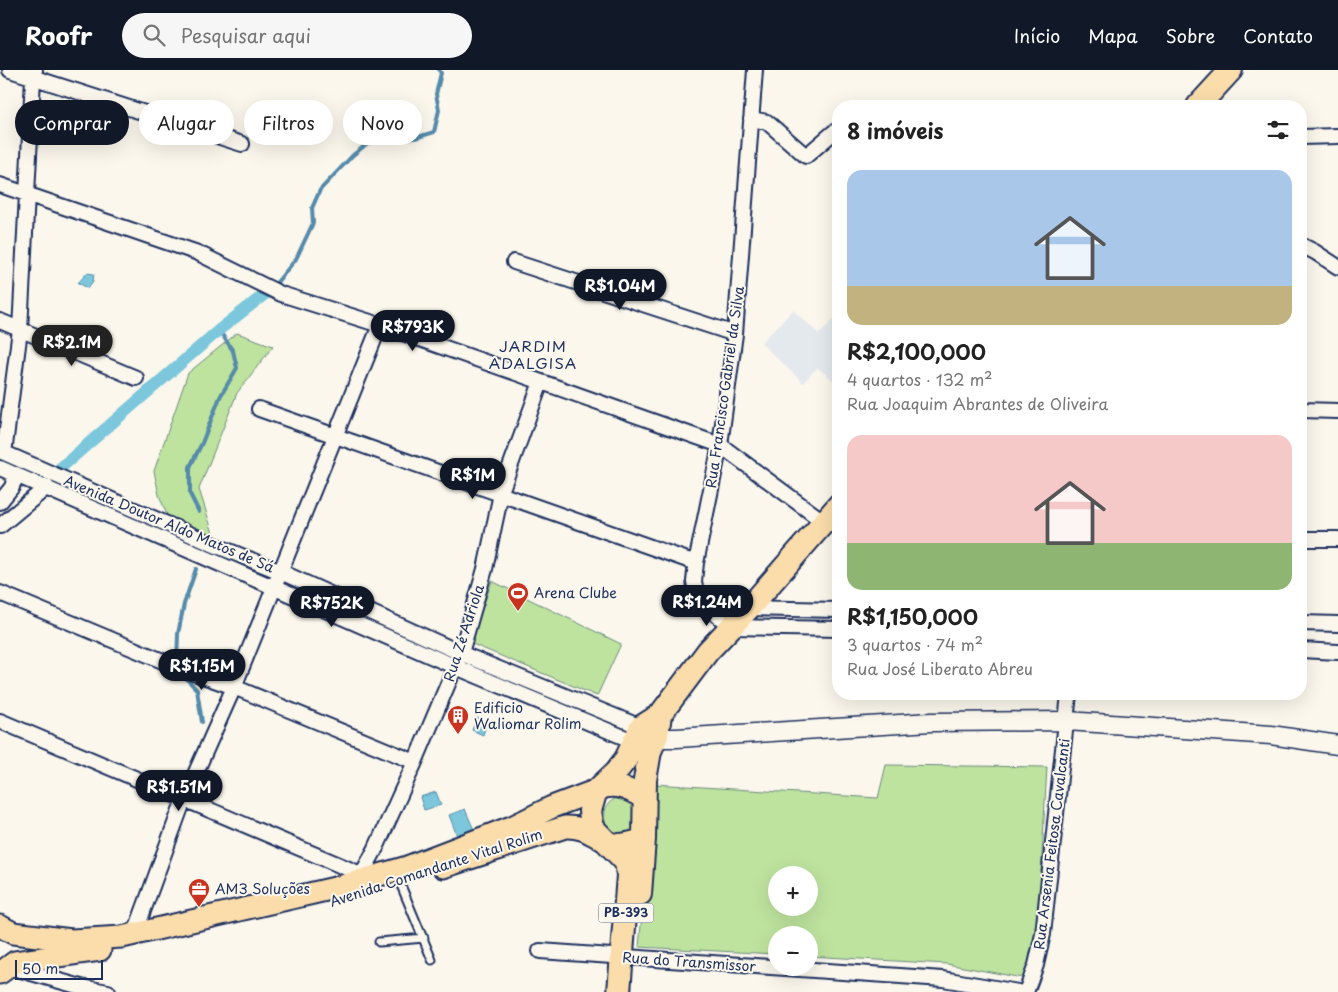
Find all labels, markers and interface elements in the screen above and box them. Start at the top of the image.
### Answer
search box [122,13,472,58]
text: Roofr [25,17,92,53]
icon: search [140,21,168,49]
text: Pesquisar aqui [180,21,311,49]
text: Início [1014,22,1060,49]
text: Mapa [1088,22,1138,49]
text: Sobre [1166,22,1215,49]
text: Contato [1243,22,1313,49]
chip: Comprar [15,100,129,145]
chip: Alugar [139,100,234,145]
chip: Filtros [244,100,333,145]
chip: Novo [343,100,422,145]
text: 8 imóveis [847,114,944,146]
icon: filters [1264,116,1292,144]
icon: home [1025,203,1115,293]
pin: R$1.04M [574,268,666,311]
text: R$1.04M [585,273,655,297]
street label: Rua Francisco Gabriel da Silva [700,284,749,489]
pin: R$793K [372,310,454,352]
text: R$793K [382,314,444,338]
pin: R$2.1M [31,324,113,367]
text: R$2.1M [43,329,101,353]
district label: JARDIM ADALGISA [489,334,577,374]
text: R$2,100,000 [847,335,986,367]
text: 4 quartos · 132 m² [847,367,993,391]
text: Rua Joaquim Abrantes de Oliveira [847,391,1108,415]
pin: R$1M [443,458,503,500]
text: R$1M [451,462,495,486]
icon: home [1025,468,1115,558]
street label: Avenida Doutor Aldo Matos de Sá [61,470,278,578]
street label: Rua Zé Adriola [438,581,489,684]
sports icon: Arena Clube [506,581,530,612]
place label: Arena Clube [534,582,617,603]
pin: R$1.24M [661,584,753,627]
pin: R$752K [291,586,373,628]
text: R$1.24M [672,589,742,613]
text: R$752K [300,590,364,614]
text: R$1,150,000 [847,600,978,632]
text: 3 quartos · 74 m² [847,632,983,656]
pin: R$1.15M [156,648,248,691]
text: R$1.15M [169,653,235,677]
text: Rua José Liberato Abreu [847,656,1033,680]
place label: Edificio Waliomar Rolim [474,697,582,734]
building icon: Edificio Waliomar Rolim [446,704,470,735]
street label: Rua Arsenia Feitosa Cavalcanti [1028,737,1075,951]
pin: R$1.51M [133,770,225,812]
text: R$1.51M [146,774,212,798]
street label: Avenida Comandante Vital Rolim [327,823,545,912]
map controls [768,866,818,976]
button: + [768,866,818,916]
office icon: AM3 Soluções [187,877,211,908]
place label: AM3 Soluções [215,878,310,899]
road number: PB-393 [598,904,654,922]
button: − [768,926,818,976]
street label: Rua do Transmissor [622,946,757,977]
scale bar [15,957,102,980]
text: 50 m [22,958,58,979]

